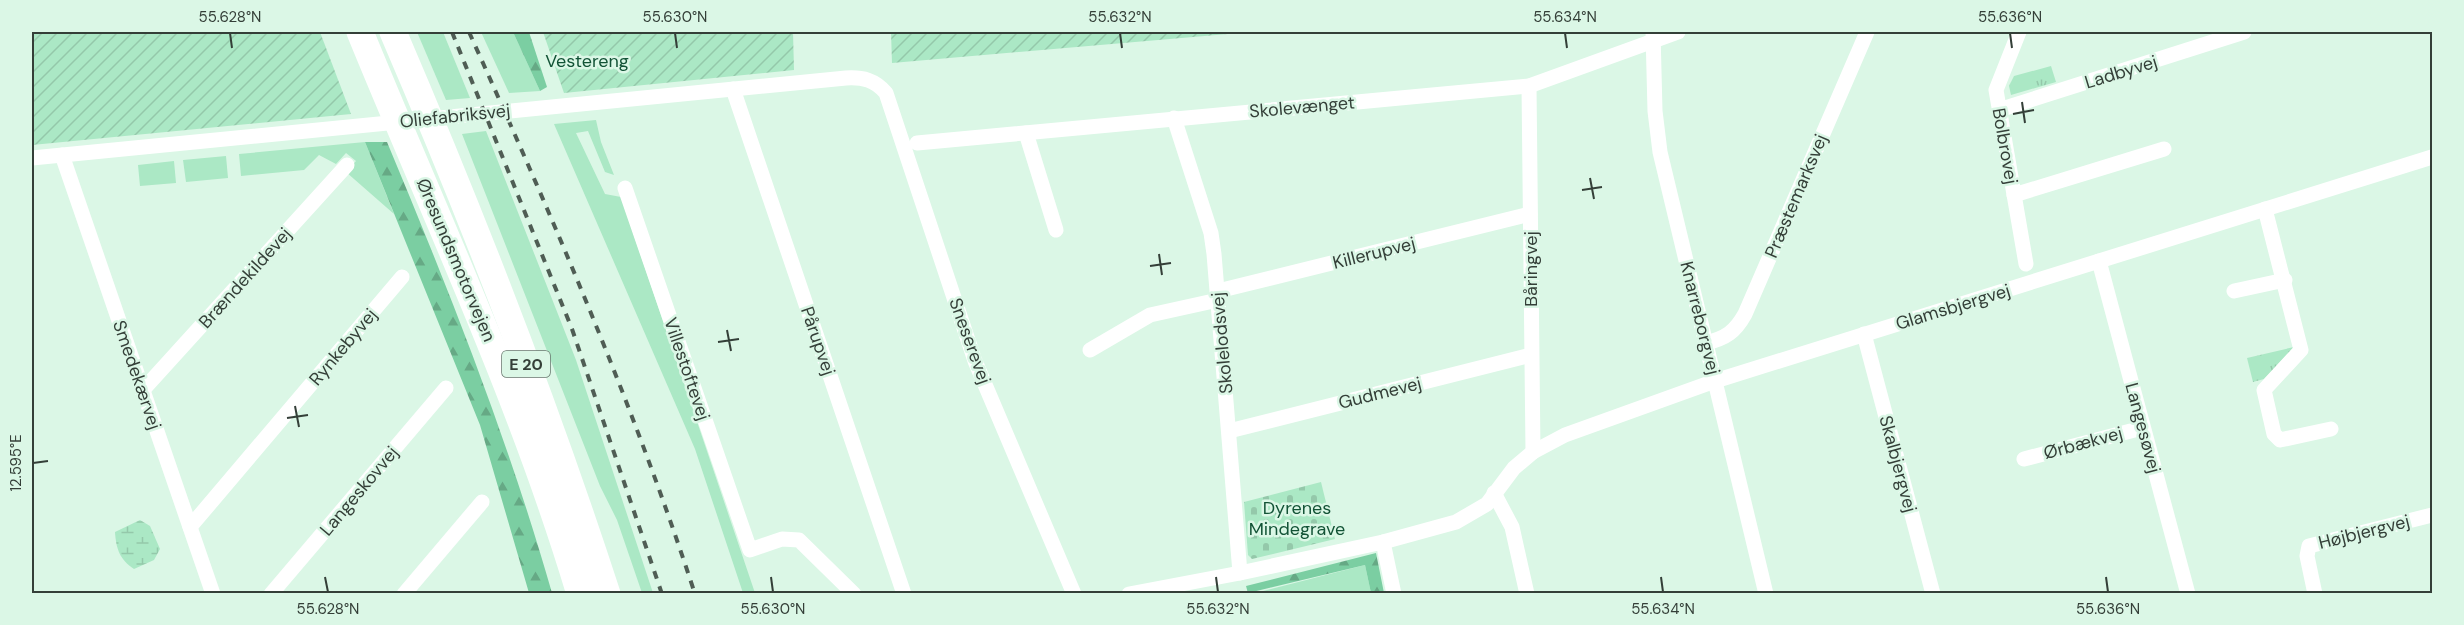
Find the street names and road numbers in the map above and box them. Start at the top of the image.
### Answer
street label: Ladbyvej [2082,50,2160,94]
street label: Skolevænget [1248,90,1356,124]
street label: Oliefabriksvej [399,98,511,134]
street label: Bolbrovej [1986,106,2024,186]
street label: Præstemarksvej [1759,130,1833,262]
street label: Øresundsmotorvejen [411,175,501,345]
street label: Brændekildevej [193,222,297,334]
street label: Killerupvej [1330,231,1418,275]
street label: Båringvej [1519,231,1543,307]
street label: Knarreborgvej [1674,259,1726,377]
street label: Glamsbjergvej [1893,278,2013,336]
street label: Skolelodsvej [1206,291,1238,395]
street label: Sneserevej [943,295,997,387]
street label: Rynkebyvej [304,303,382,391]
street label: Pårupvej [795,303,841,379]
street label: Villestoftevej [658,314,716,424]
street label: Smedekærvej [107,317,167,433]
road number: E 20 [502,351,550,377]
street label: Gudmevej [1336,371,1424,415]
street label: Langesøvej [2119,380,2167,476]
street label: Skalbjergvej [1874,413,1922,515]
street label: Ørbækvej [2041,421,2125,465]
street label: Langeskovvej [314,441,404,541]
street label: Højbjergvej [2316,509,2412,555]

